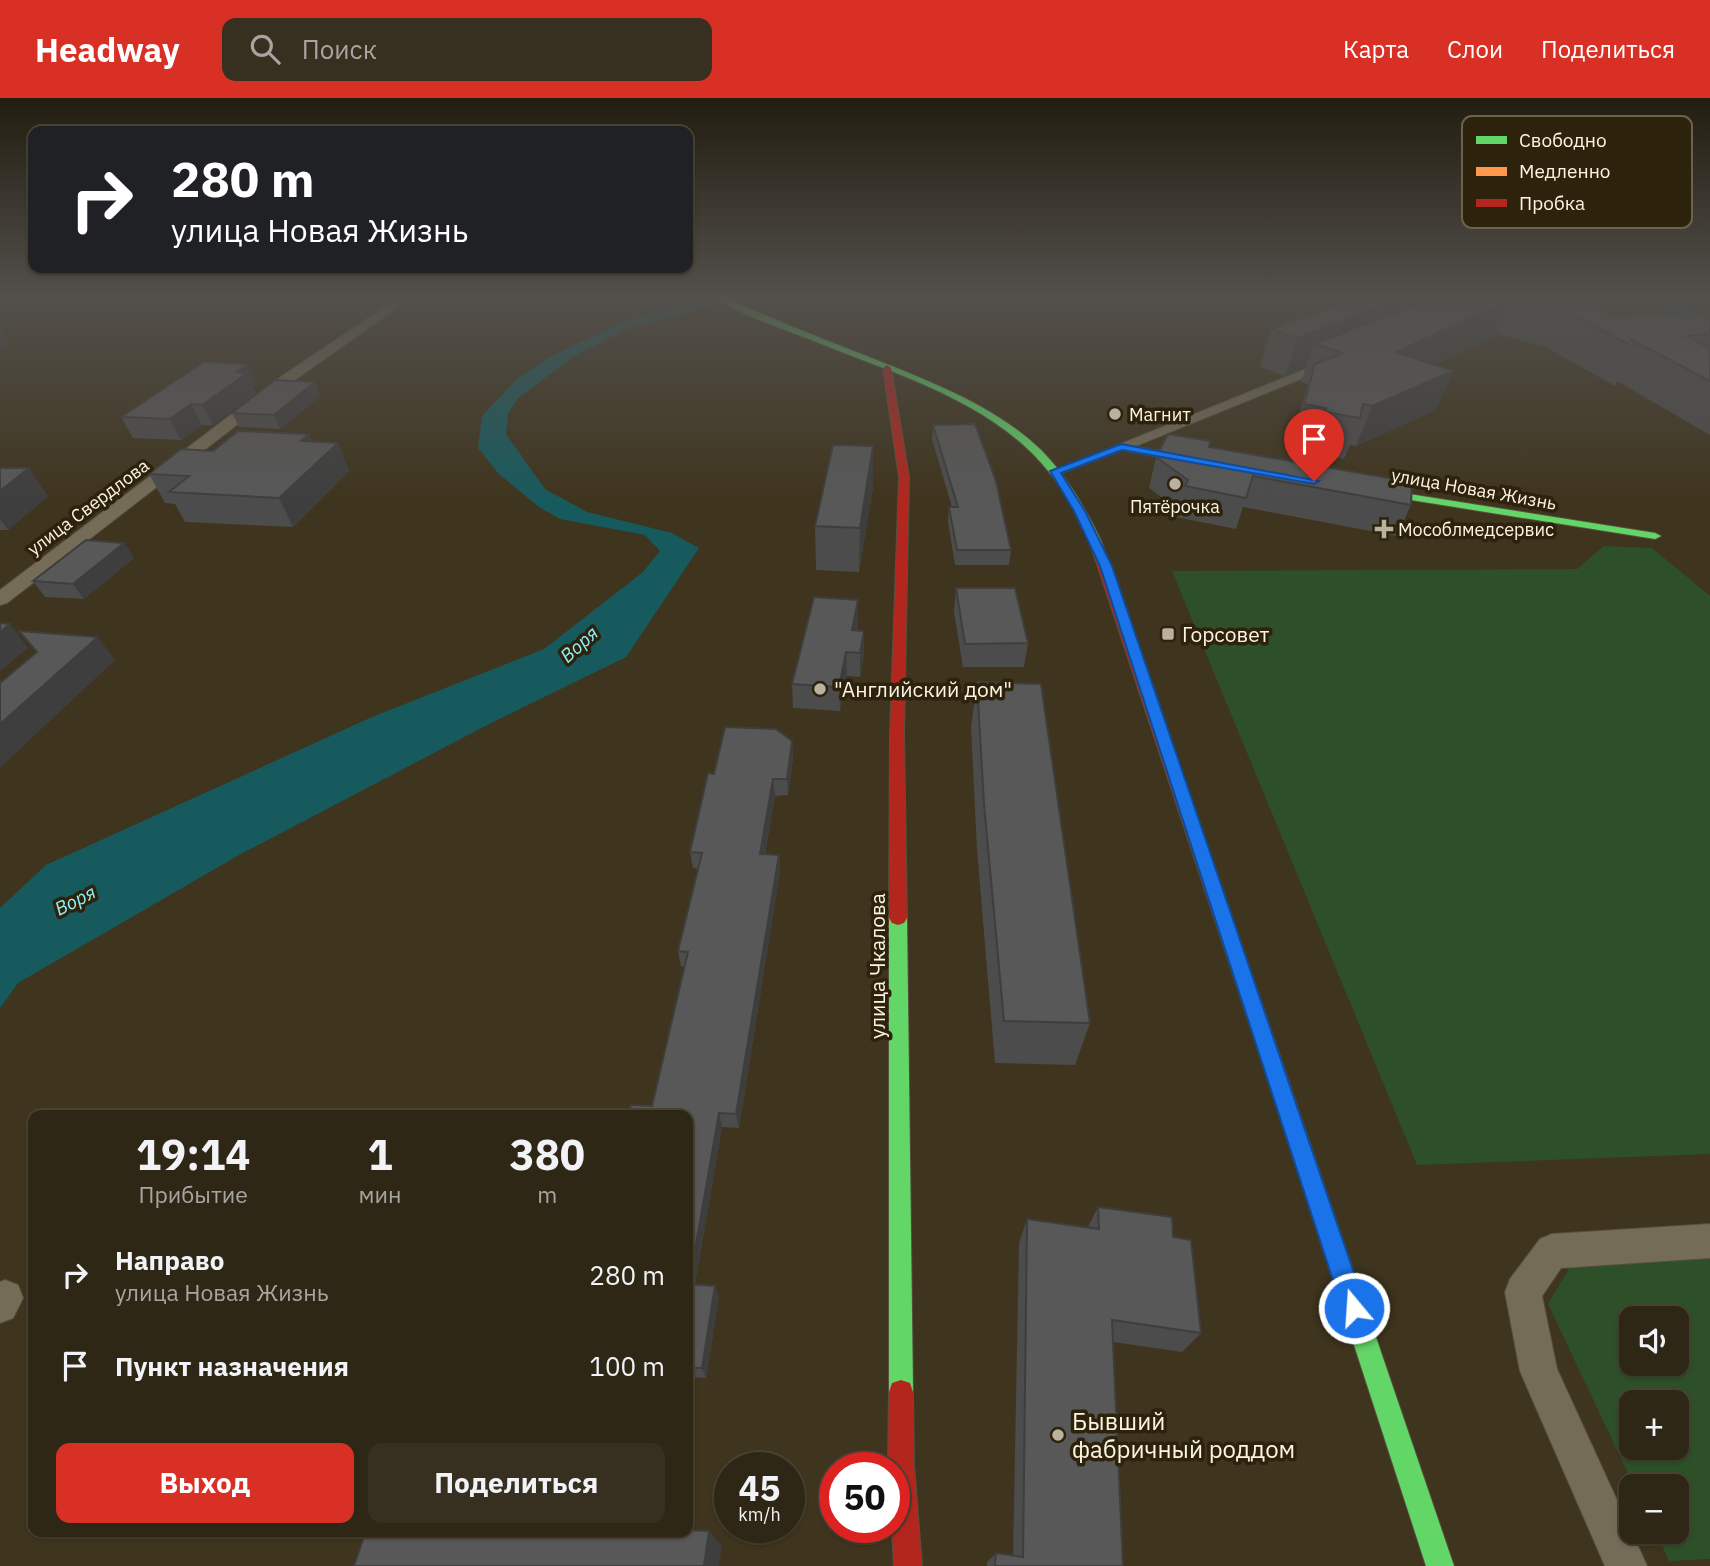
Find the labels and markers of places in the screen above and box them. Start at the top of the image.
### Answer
place label: Магнит [1129,403,1191,426]
marker: Магнит [1107,406,1123,422]
pin [1284,409,1344,481]
marker: Пятёрочка [1167,476,1183,492]
place label: Пятёрочка [1130,495,1220,518]
place label: Мособлмедсервис [1398,518,1554,541]
marker: Мособлмедсервис [1376,521,1392,537]
place label: Горсовет [1182,620,1269,648]
marker: Горсовет [1160,626,1176,642]
place label: "Английский дом" [834,675,1012,703]
marker: "Английский дом" [812,681,828,697]
place label: Бывший фабричный роддом [1072,1405,1295,1465]
marker: Бывший фабричный роддом [1050,1427,1066,1443]

